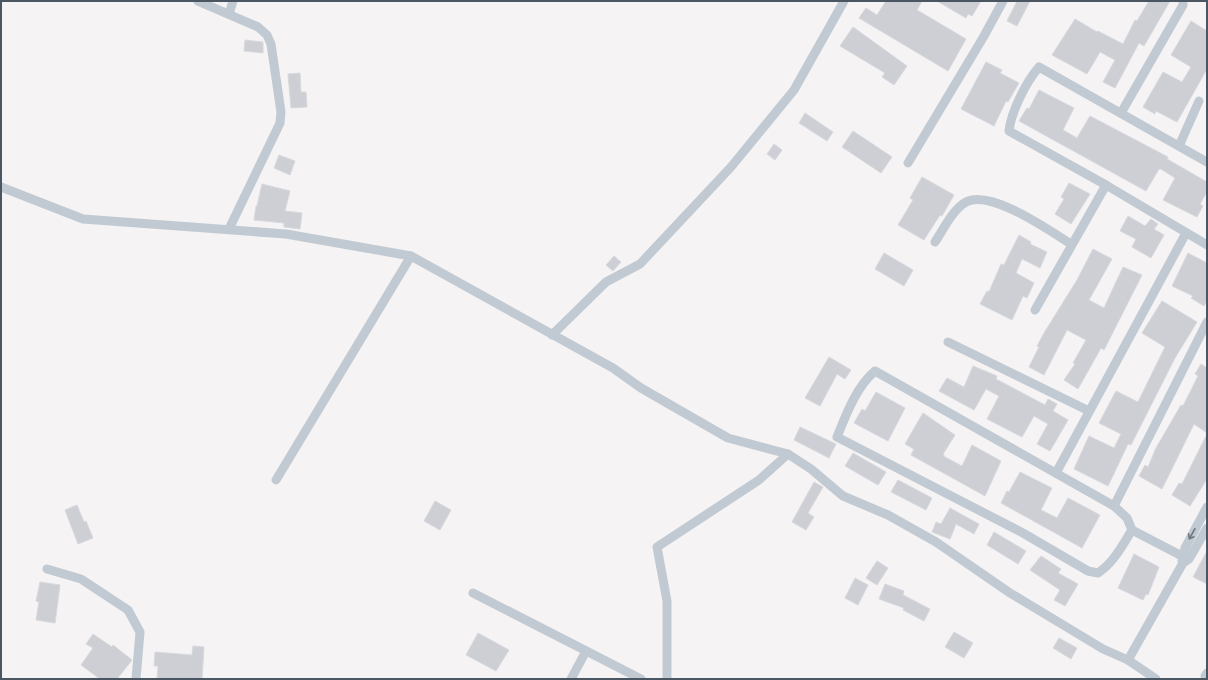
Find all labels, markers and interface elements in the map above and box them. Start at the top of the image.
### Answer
one-way arrow [1188,528,1195,540]

